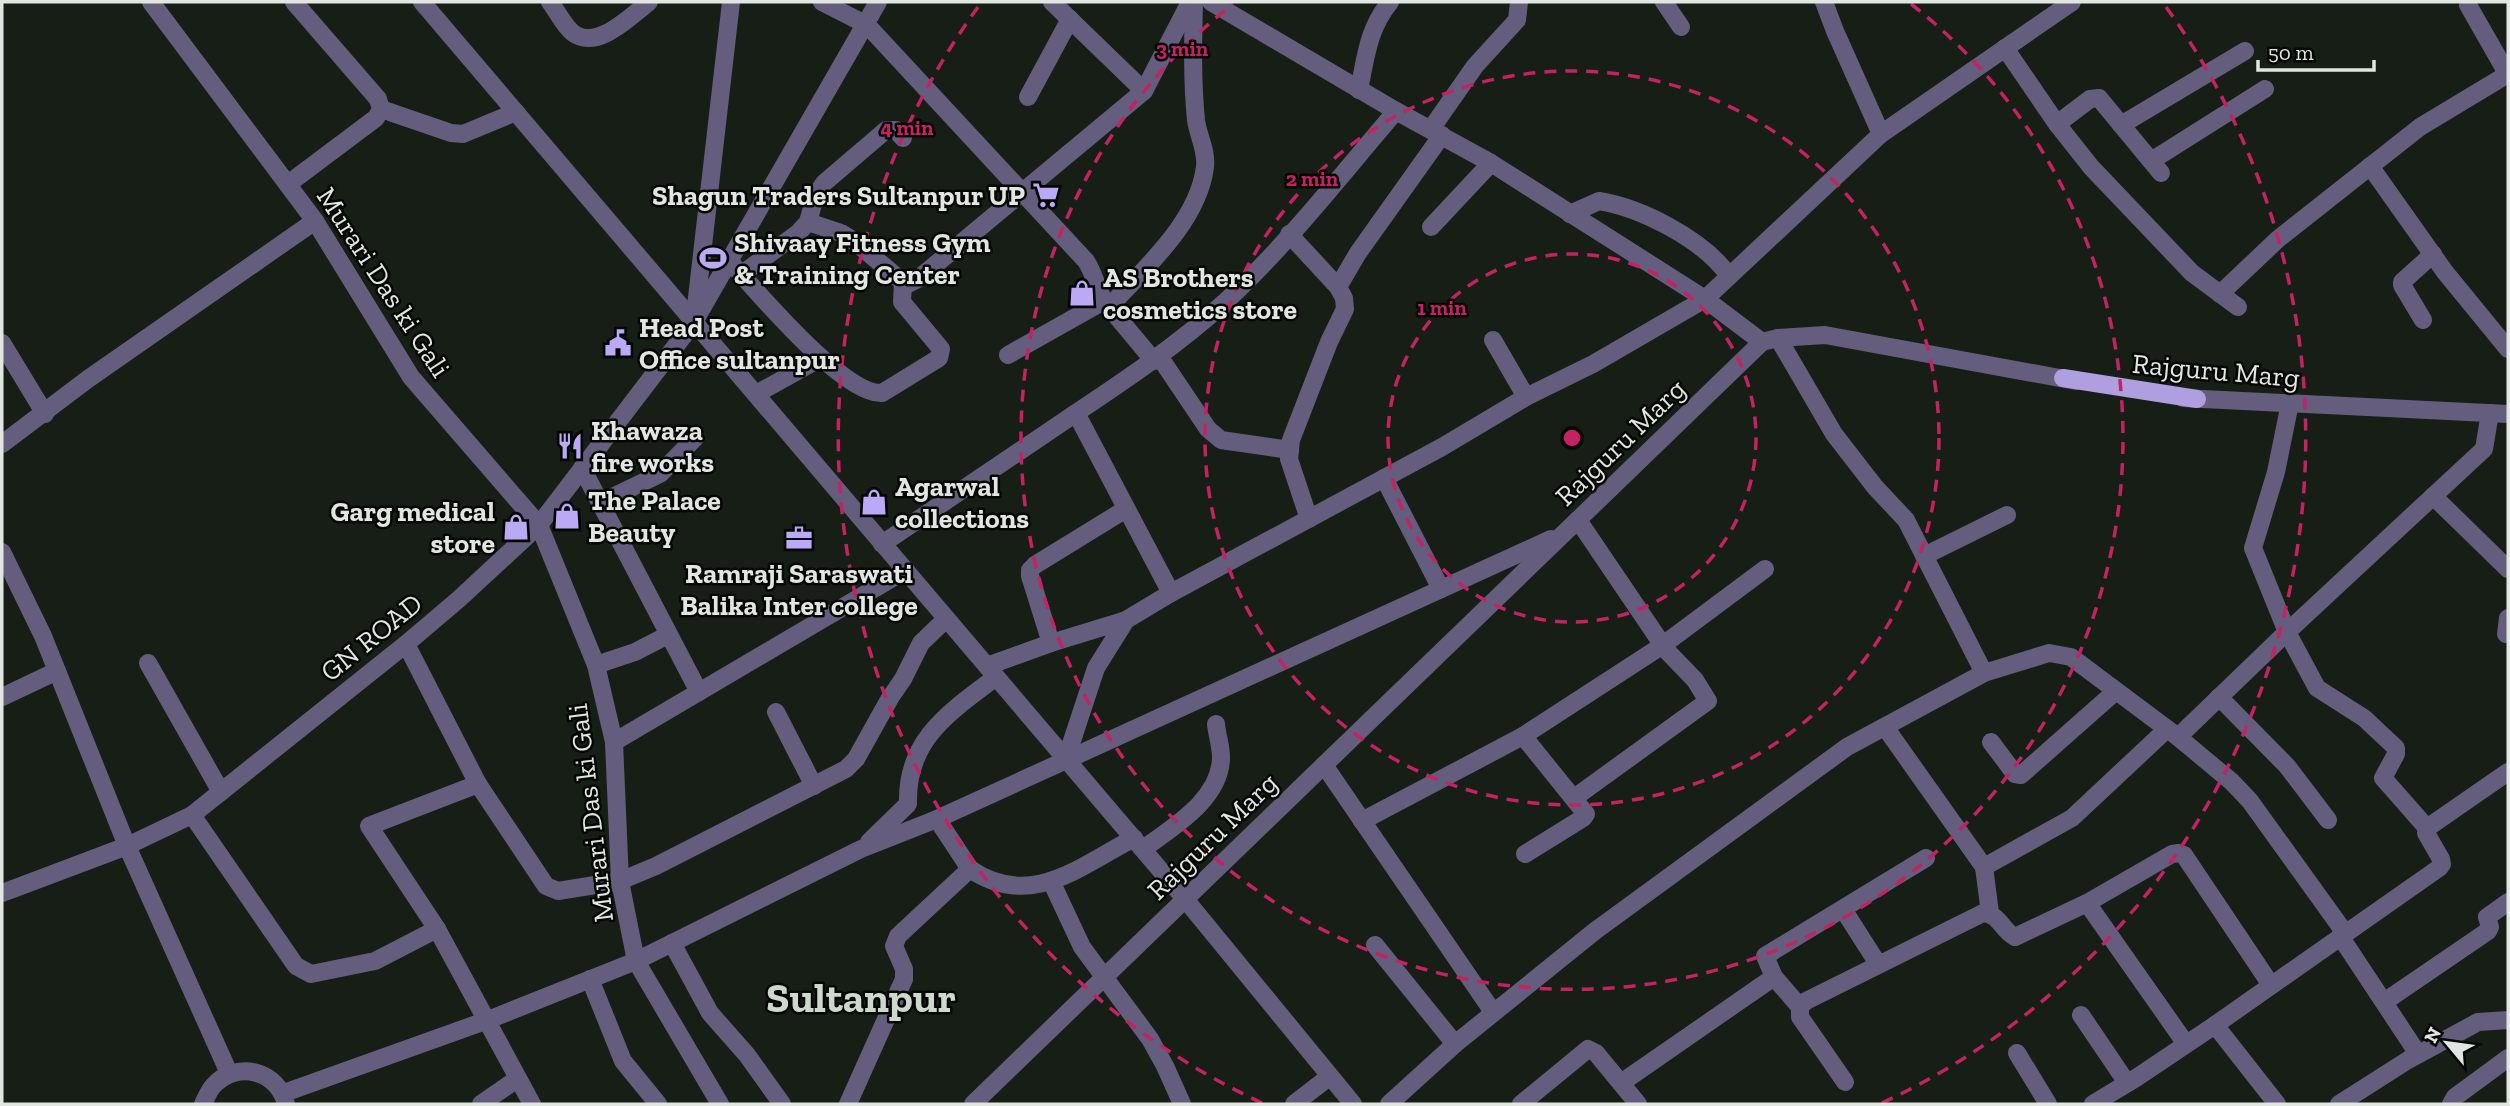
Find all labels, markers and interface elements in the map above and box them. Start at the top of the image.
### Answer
scale bar [2258,28,2374,72]
text: 3 min [1156,36,1209,61]
text: 50 m [2268,40,2314,65]
text: 4 min [880,115,934,140]
text: 2 min [1286,166,1339,191]
place label: Shagun Traders Sultanpur UP [652,179,1025,212]
supermarket icon: Shagun Traders Sultanpur UP [1031,180,1061,210]
street label: Murari Das ki Gali [310,181,457,384]
place label: Shivaay Fitness Gym & Training Center [734,226,991,291]
sports icon: Shivaay Fitness Gym & Training Center [698,243,728,273]
place label: AS Brothers cosmetics store [1103,261,1297,326]
shop icon: AS Brothers cosmetics store [1067,278,1097,308]
text: 1 min [1417,295,1467,320]
place label: Head Post Office sultanpur [639,311,840,376]
public building icon: Head Post Office sultanpur [603,328,633,358]
street label: Rajguru Marg [2131,347,2301,394]
street label: Rajguru Marg [1549,372,1692,513]
place label: Khawaza fire works [591,414,714,479]
centre of rings [1560,426,1584,450]
restaurant icon: Khawaza fire works [555,431,585,461]
place label: Agarwal collections [895,470,1029,535]
place label: The Palace Beauty [588,484,721,549]
shop icon: Agarwal collections [859,487,889,517]
place label: Garg medical store [331,495,495,560]
shop icon: The Palace Beauty [552,501,582,531]
shop icon: Garg medical store [501,512,531,542]
office icon: Ramraji Saraswati Balika Inter college [784,523,814,553]
place label: Ramraji Saraswati Balika Inter college [680,557,918,622]
street label: GN ROAD [314,587,429,688]
street label: Murari Das ki Gali [561,702,620,924]
street label: Rajguru Marg [1141,766,1284,907]
district label: Sultanpur [766,972,956,1023]
north arrow [2412,1008,2482,1078]
text: N [2419,1023,2446,1047]

